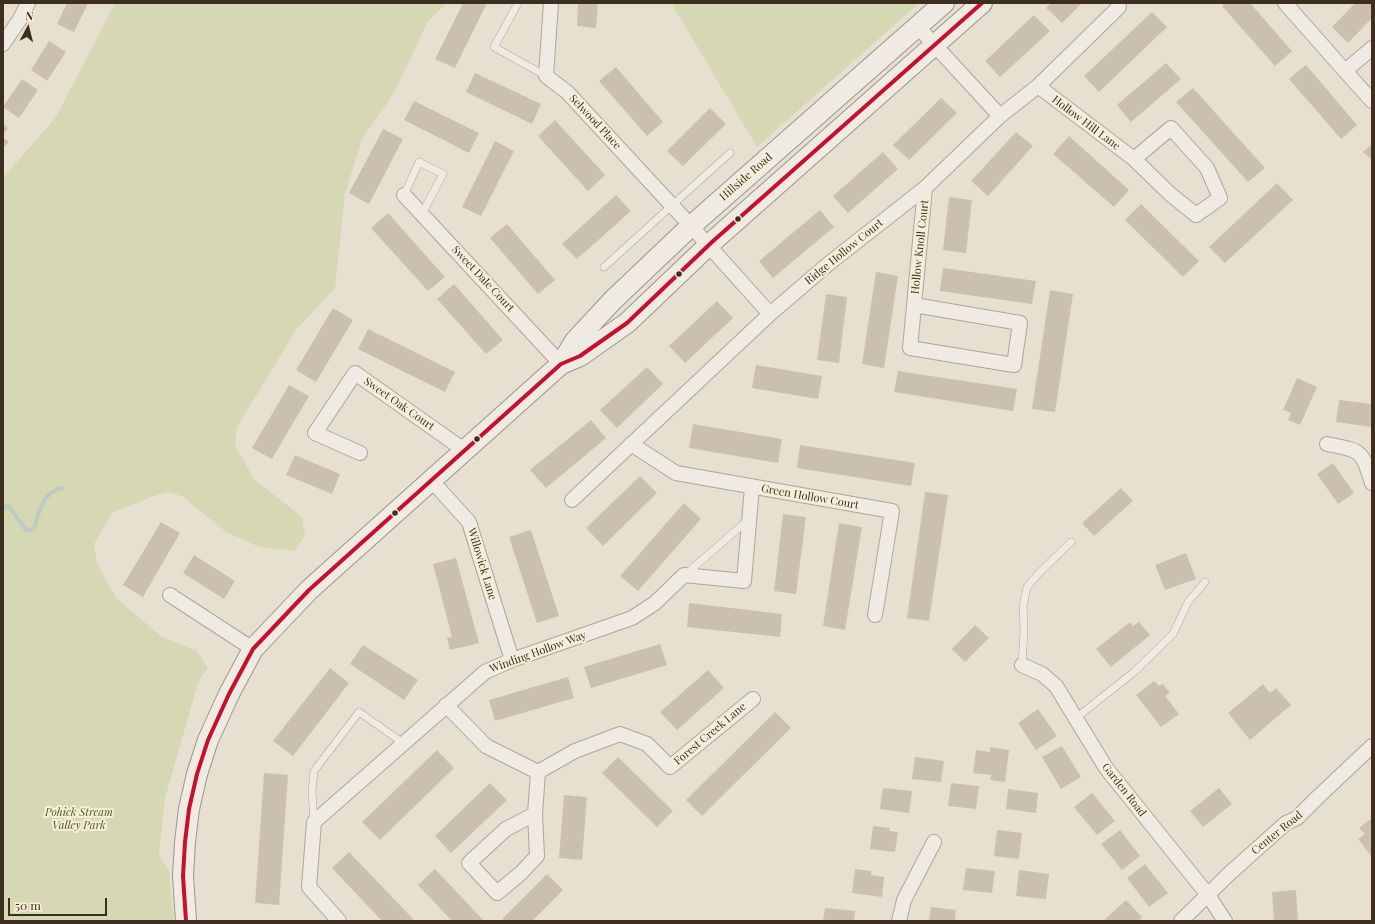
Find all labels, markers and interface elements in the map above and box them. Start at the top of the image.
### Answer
north arrow [8,8,48,48]
text: N [25,8,34,24]
street label: Selwood Place [566,92,624,152]
street label: Hollow Hill Lane [1049,93,1123,153]
street label: Hillside Road [717,150,775,204]
street label: Hollow Knoll Court [908,199,932,295]
unlabelled marker [733,214,743,224]
street label: Ridge Hollow Court [802,216,886,288]
street label: Sweet Dale Court [449,243,517,315]
unlabelled marker [674,269,684,279]
street label: Sweet Oak Court [361,375,437,433]
unlabelled marker [472,434,482,444]
street label: Green Hollow Court [760,482,860,512]
unlabelled marker [390,508,400,518]
street label: Willowick Lane [465,526,499,602]
street label: Winding Hollow Way [488,628,588,676]
street label: Forest Creek Lane [671,700,749,768]
street label: Garden Road [1099,761,1149,819]
park label: Pohick Stream Valley Park [45,806,113,832]
street label: Center Road [1249,808,1305,858]
scale bar [10,890,109,916]
text: 50 m [15,897,41,913]

